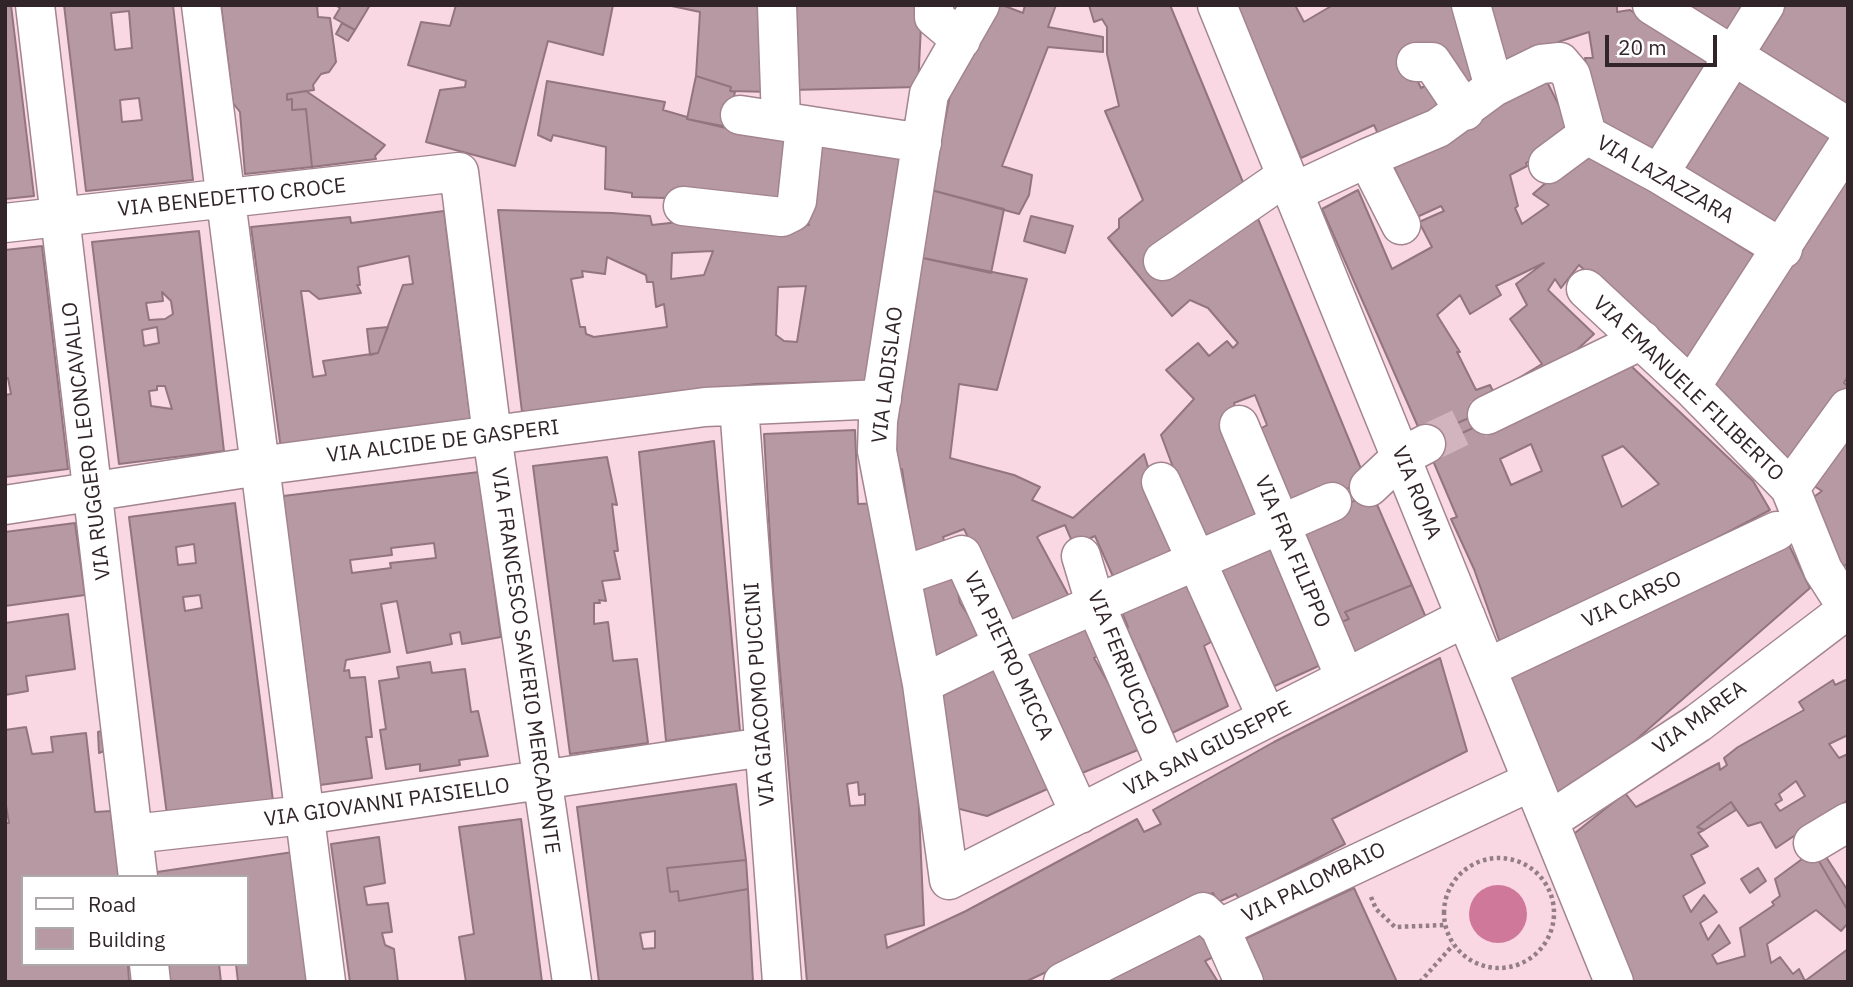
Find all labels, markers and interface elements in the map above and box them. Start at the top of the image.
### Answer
scale bar [1608,21,1720,65]
text: 20 m [1618,33,1667,61]
street label: VIA LAZAZZARA [1592,131,1738,229]
street label: VIA BENEDETTO CROCE [117,173,347,223]
street label: VIA EMANUELE FILIBERTO [1587,291,1789,487]
street label: VIA RUGGERO LEONCAVALLO [57,300,117,582]
street label: VIA LADISLAO [867,305,909,445]
street label: VIA ALCIDE DE GASPERI [325,415,561,469]
street label: VIA ROMA [1386,443,1446,543]
street label: VIA FRANCESCO SAVERIO MERCADANTE [485,466,565,856]
street label: VIA FRA FILIPPO [1249,472,1335,632]
street label: VIA CARSO [1578,566,1686,634]
street label: VIA PIETRO MICCA [958,568,1058,744]
street label: VIA GIACOMO PUCCINI [740,581,780,807]
street label: VIA FERRUCCIO [1082,587,1162,739]
street label: VIA MAREA [1648,676,1752,760]
street label: VIA SAN GIUSEPPE [1120,696,1296,802]
street label: VIA GIOVANNI PAISIELLO [263,773,511,833]
street label: VIA PALOMBAIO [1238,837,1390,929]
legend [21,875,248,966]
text: Road [88,890,136,918]
text: Building [88,925,165,953]

